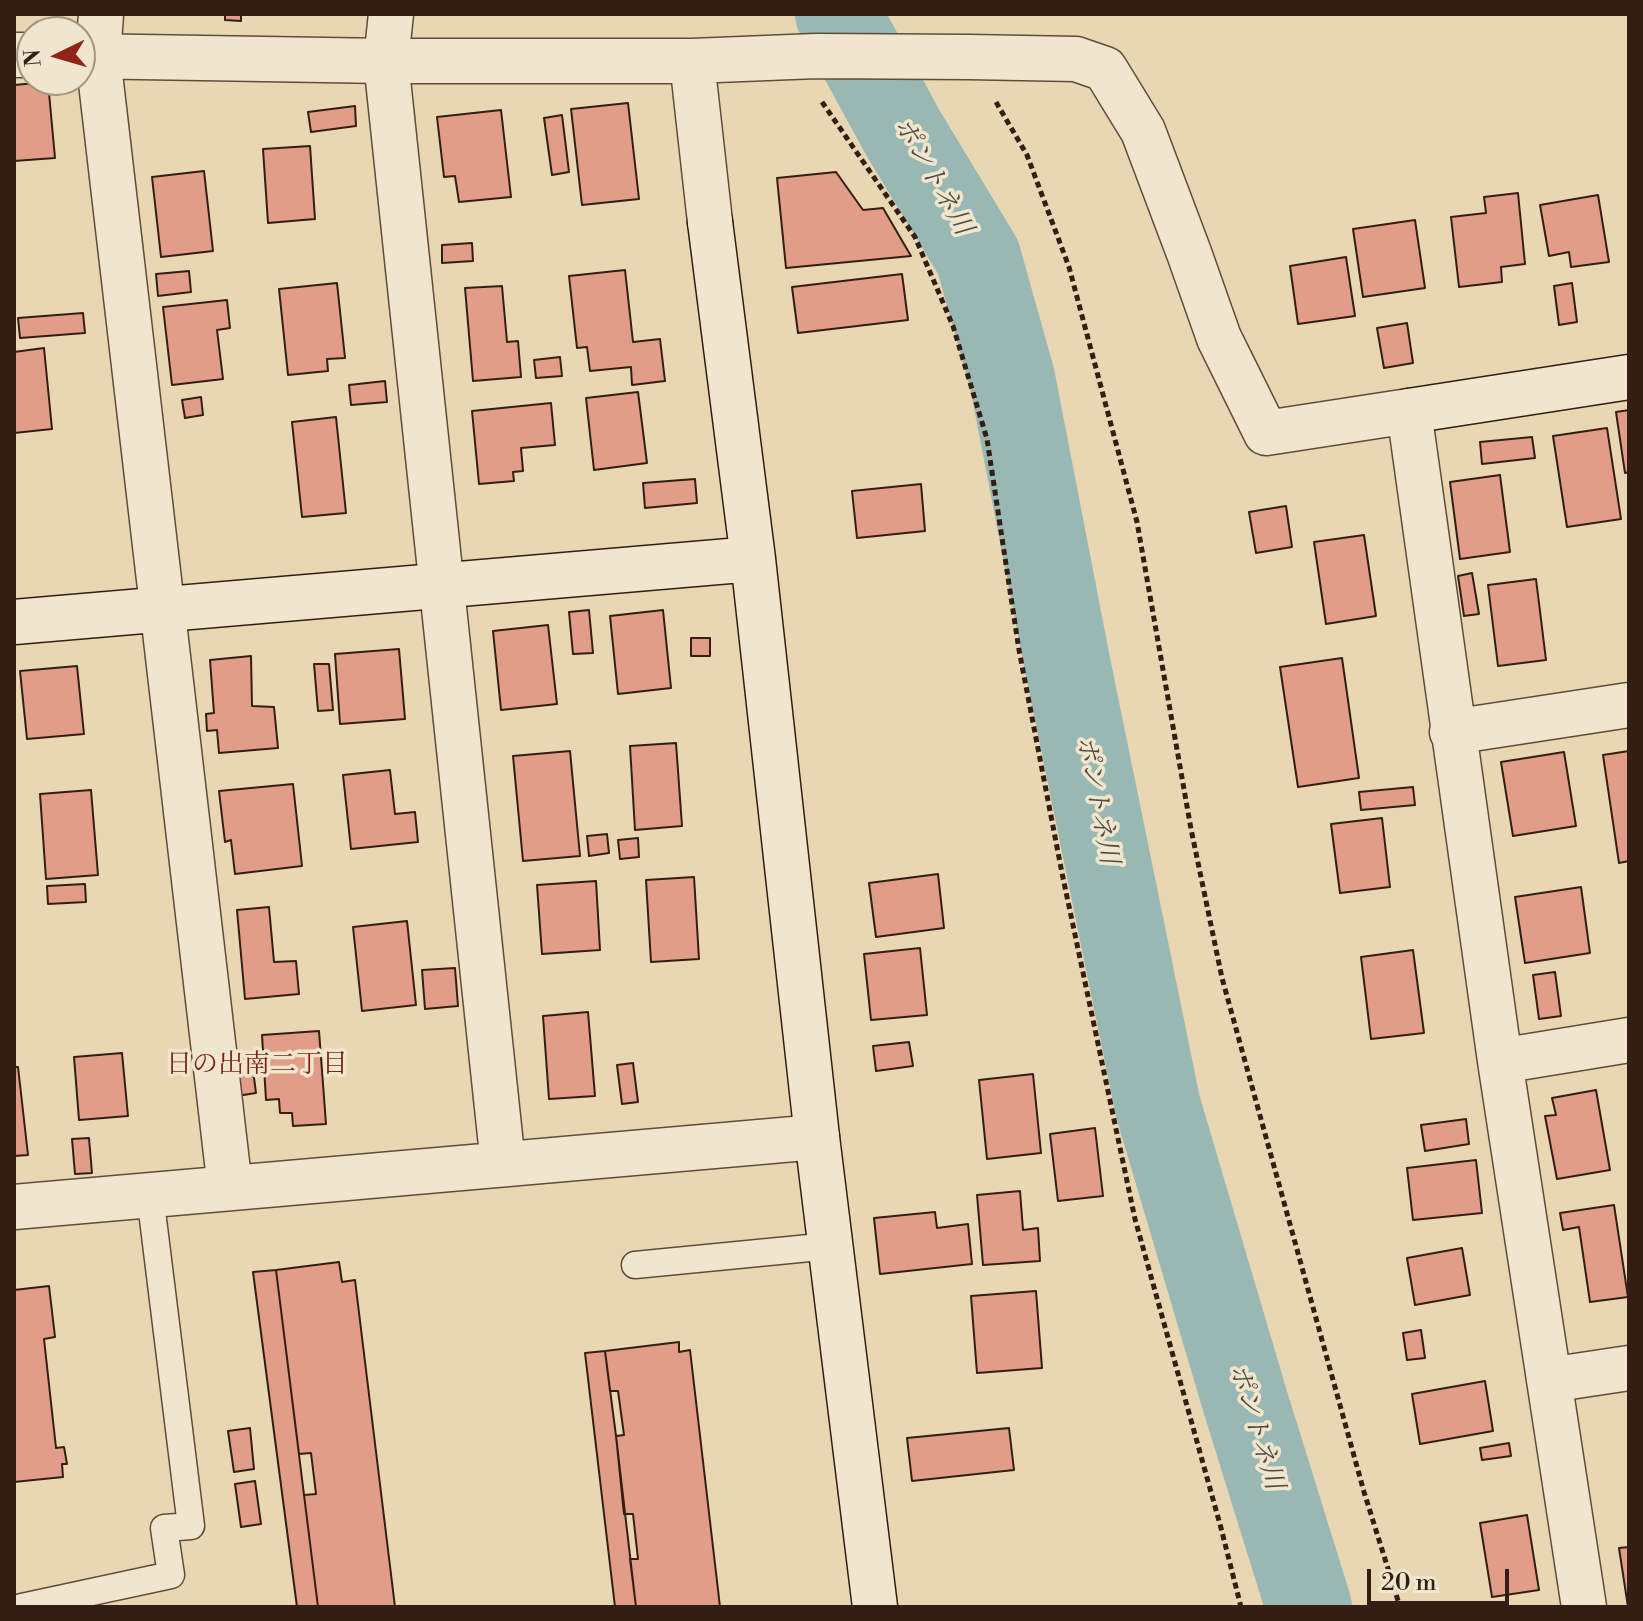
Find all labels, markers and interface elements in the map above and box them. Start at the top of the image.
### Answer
north arrow [16,16,96,96]
text: N [19,48,48,68]
water label: ポントネ川 [886,113,978,241]
water label: ポントネ川 [1068,733,1124,867]
district label: 日の出南二丁目 [166,1050,348,1082]
water label: ポントネ川 [1221,1360,1289,1494]
scale bar [1371,1553,1513,1603]
text: 20 m [1381,1568,1437,1598]

